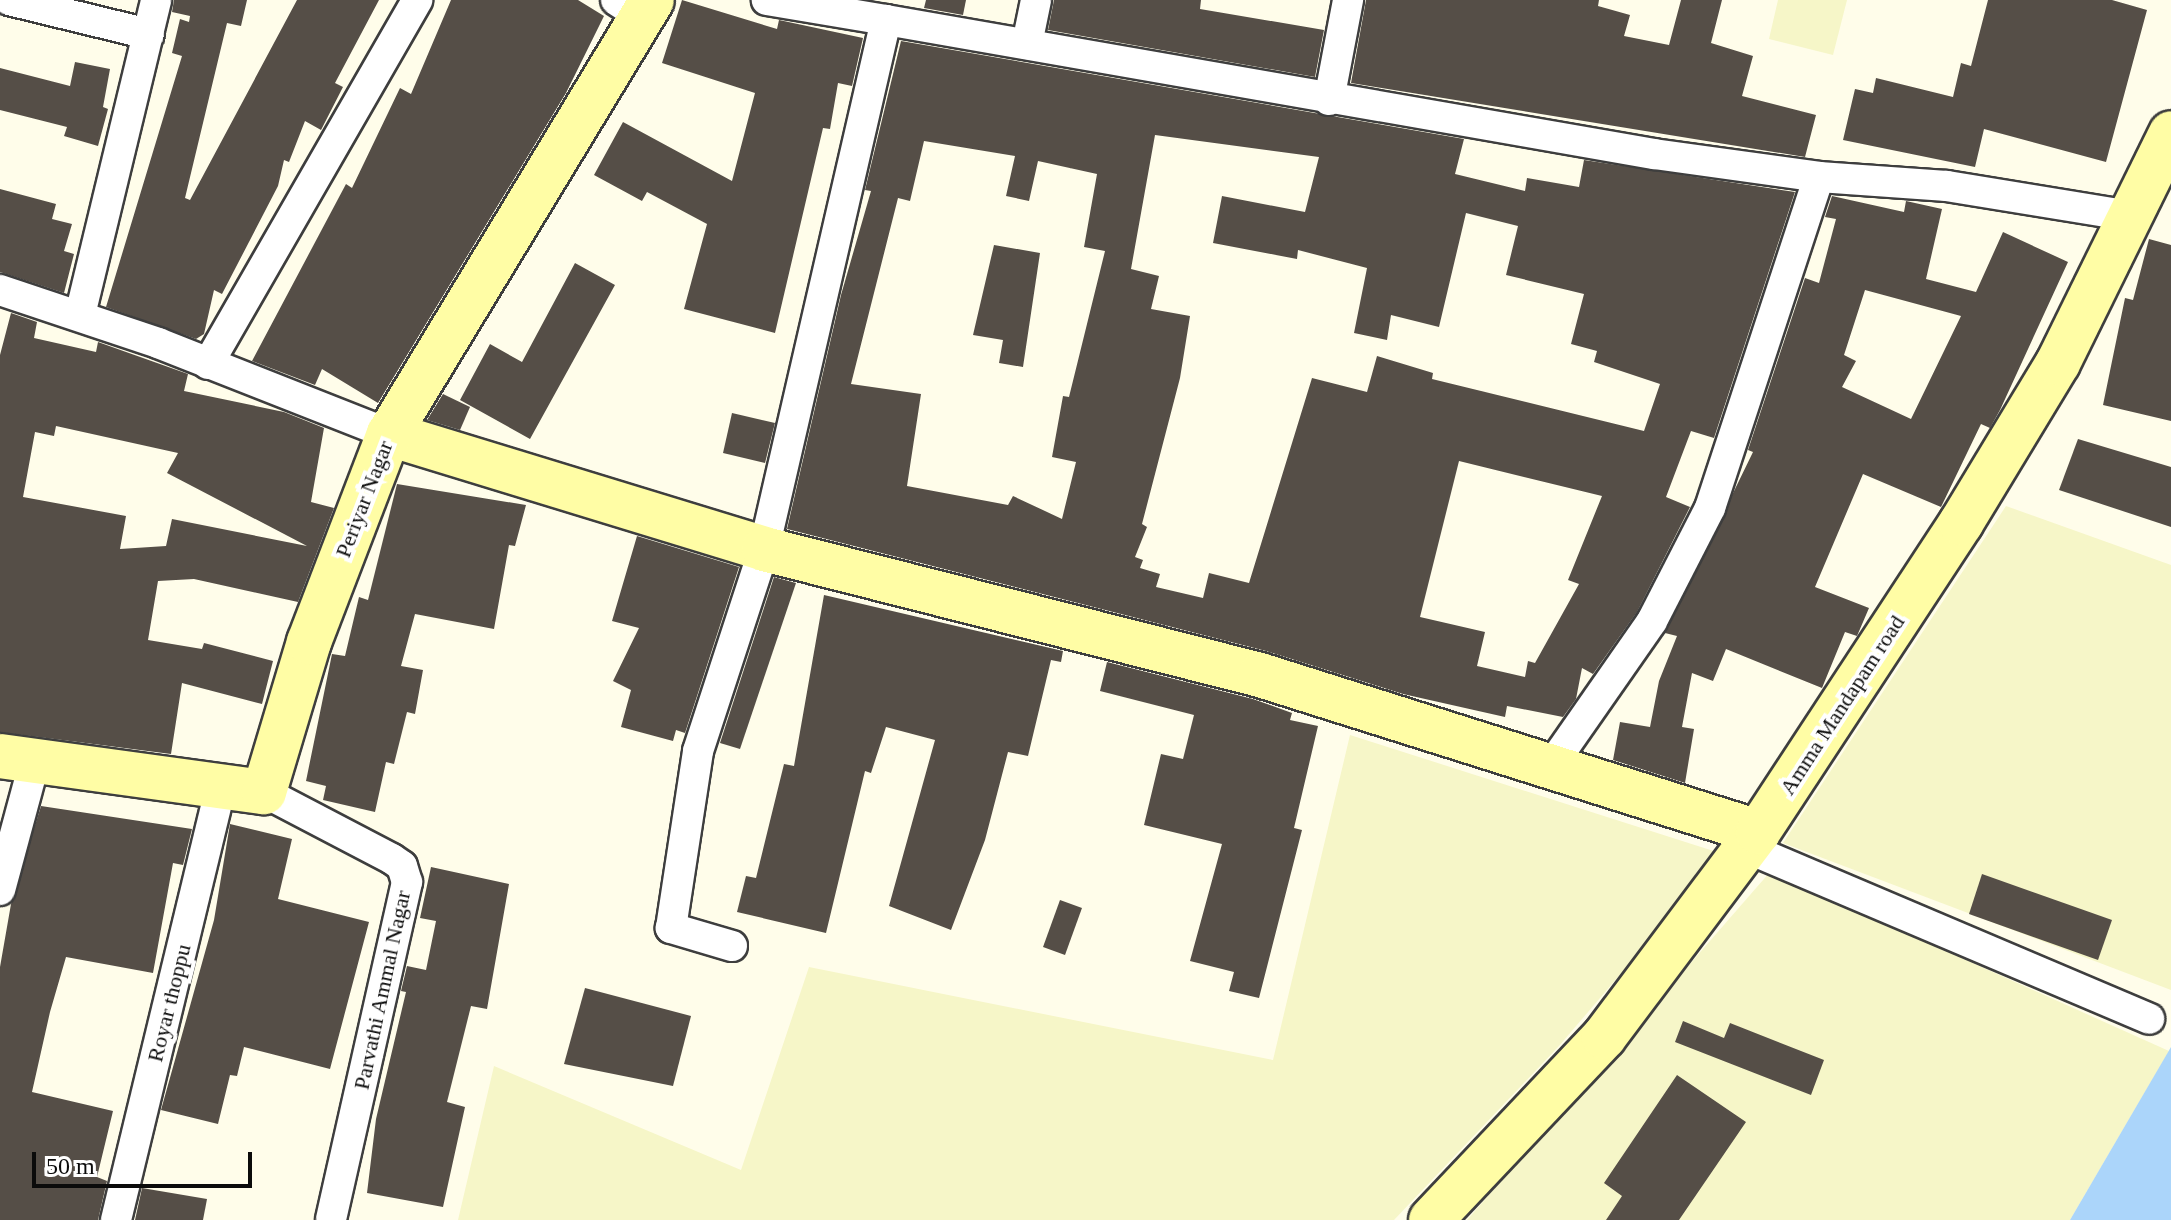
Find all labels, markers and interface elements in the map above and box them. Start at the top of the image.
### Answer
street label: Periyar Nagar [330,437,398,561]
street label: Amma Mandapam road [1774,610,1910,800]
street label: Parvathi Ammal Nagar [348,887,416,1093]
street label: Royar thoppu [142,941,196,1065]
scale bar [36,1136,256,1186]
text: 50 m [46,1153,95,1179]

